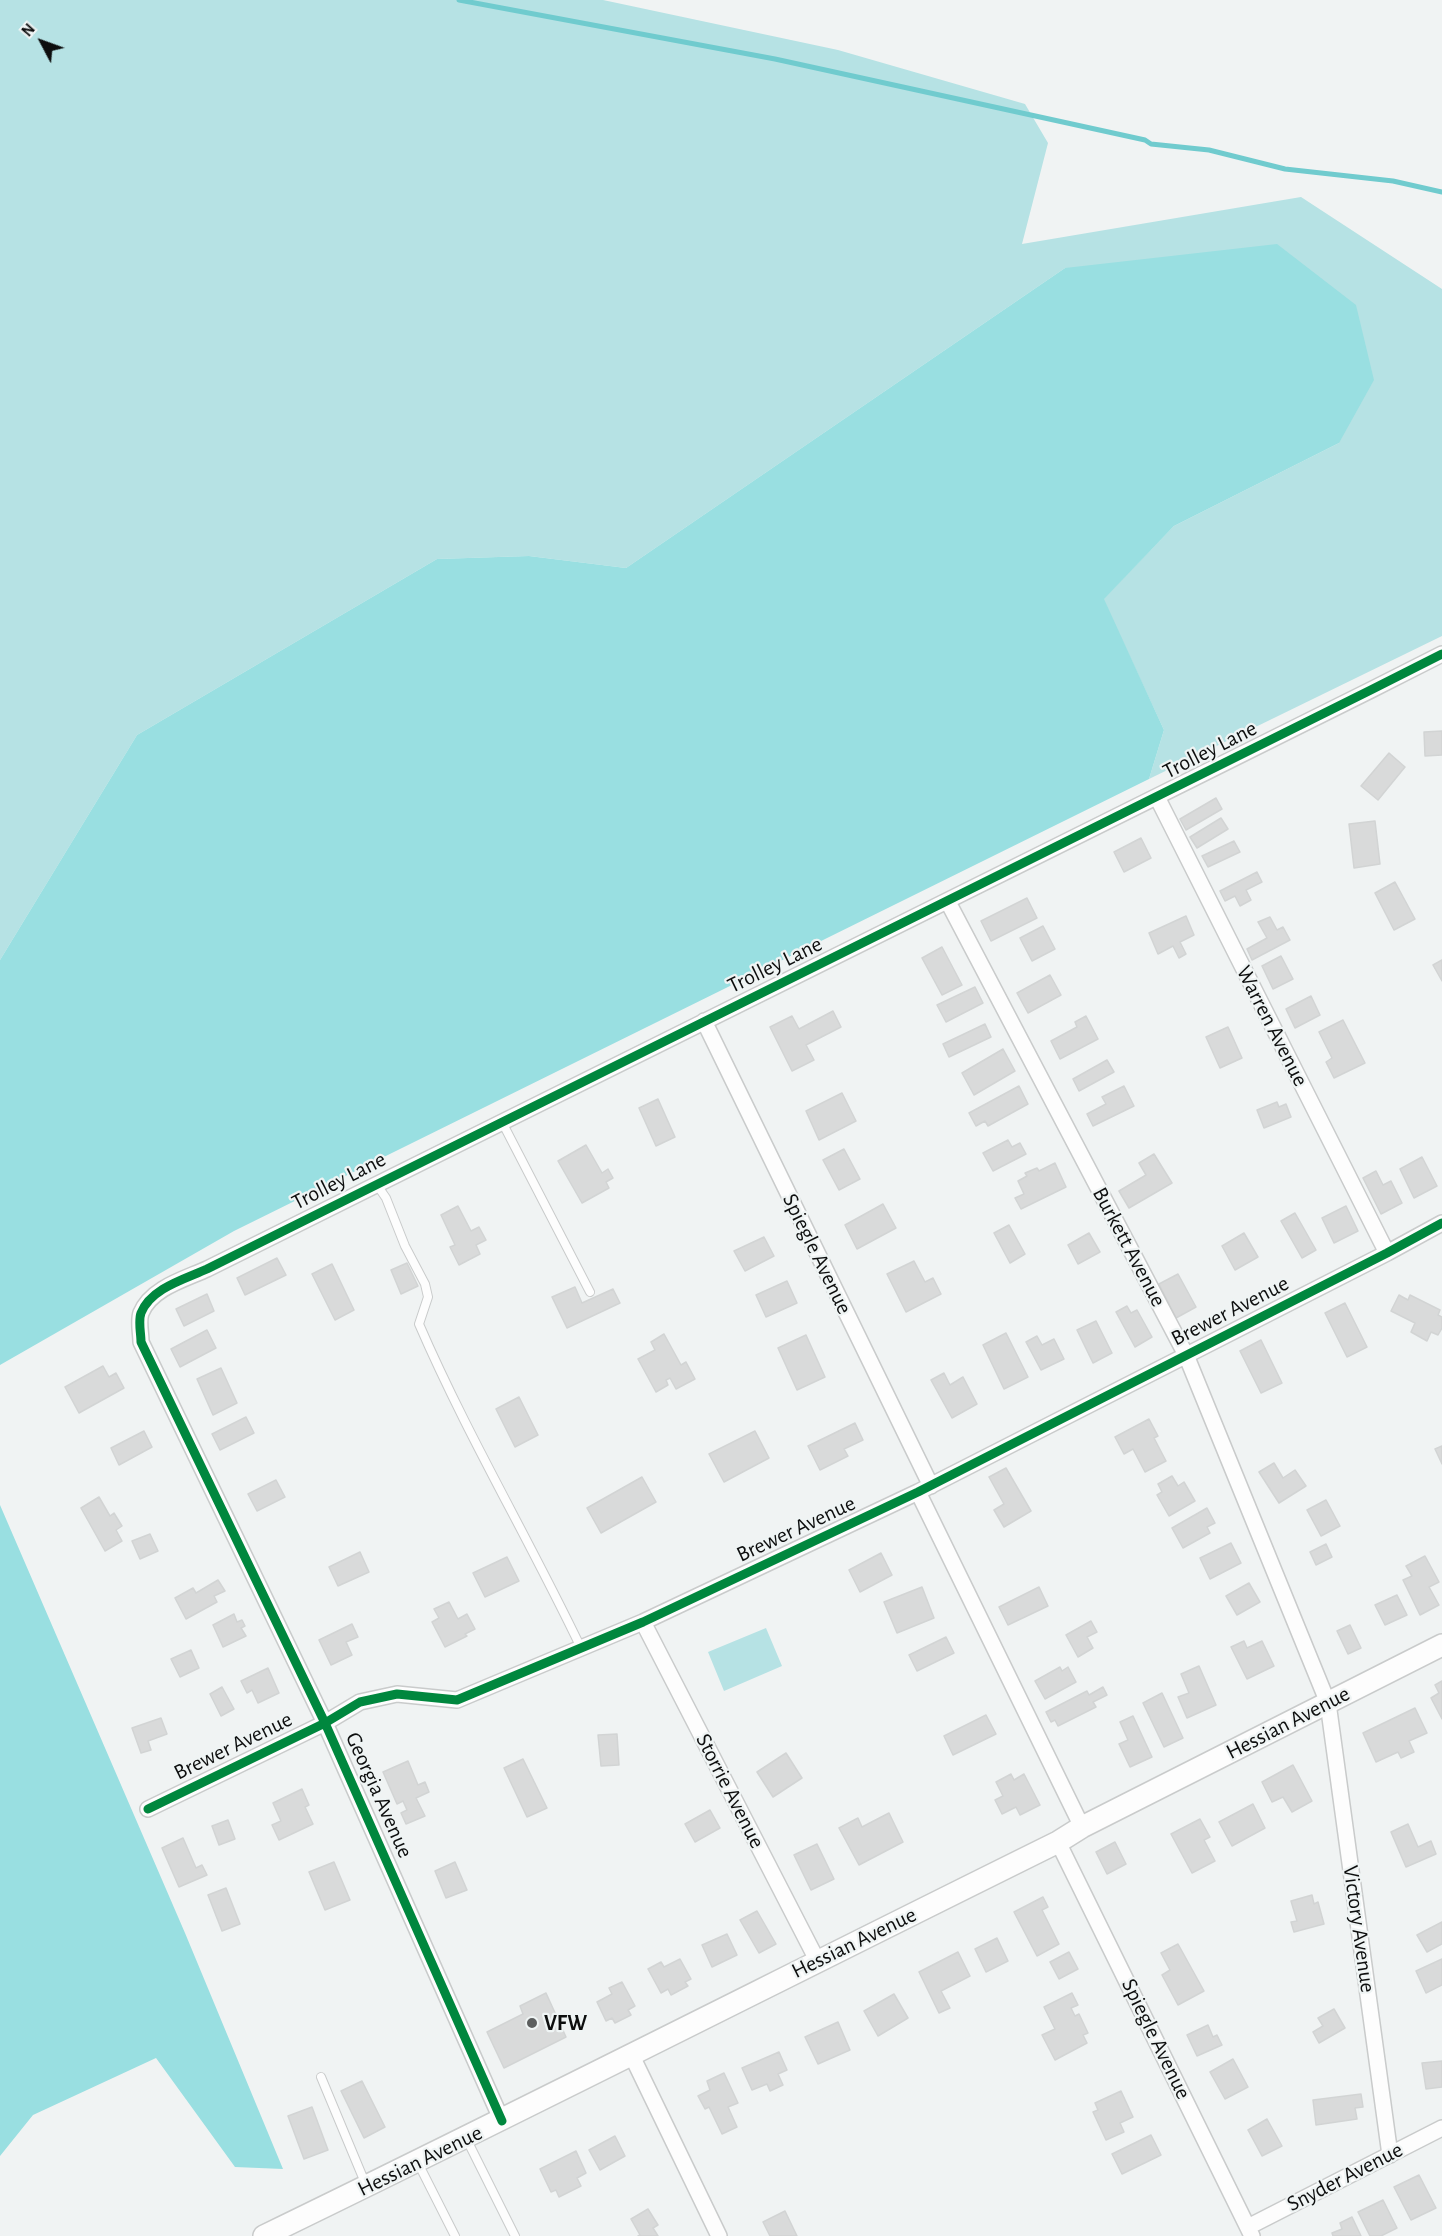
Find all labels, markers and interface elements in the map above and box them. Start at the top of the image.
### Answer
north arrow [12,12,72,72]
text: N [19,21,38,40]
street label: Trolley Lane [1159,715,1261,785]
street label: Trolley Lane [723,931,827,999]
street label: Warren Avenue [1230,961,1314,1091]
street label: Trolley Lane [288,1146,390,1216]
street label: Burkett Avenue [1086,1183,1172,1311]
street label: Spiegle Avenue [776,1189,858,1319]
street label: Brewer Avenue [1167,1270,1293,1352]
street label: Brewer Avenue [732,1490,860,1568]
street label: Hessian Avenue [1222,1681,1354,1765]
street label: Brewer Avenue [170,1706,296,1786]
street label: Georgia Avenue [340,1728,418,1862]
street label: Storrie Avenue [690,1729,770,1853]
street label: Victory Avenue [1337,1864,1381,1994]
street label: Hessian Avenue [787,1901,921,1985]
street label: Spiegle Avenue [1115,1974,1197,2104]
place label: VFW [544,2010,587,2036]
marker: VFW [525,2016,539,2030]
street label: Hessian Avenue [353,2119,487,2203]
street label: Snyder Avenue [1283,2137,1407,2217]

